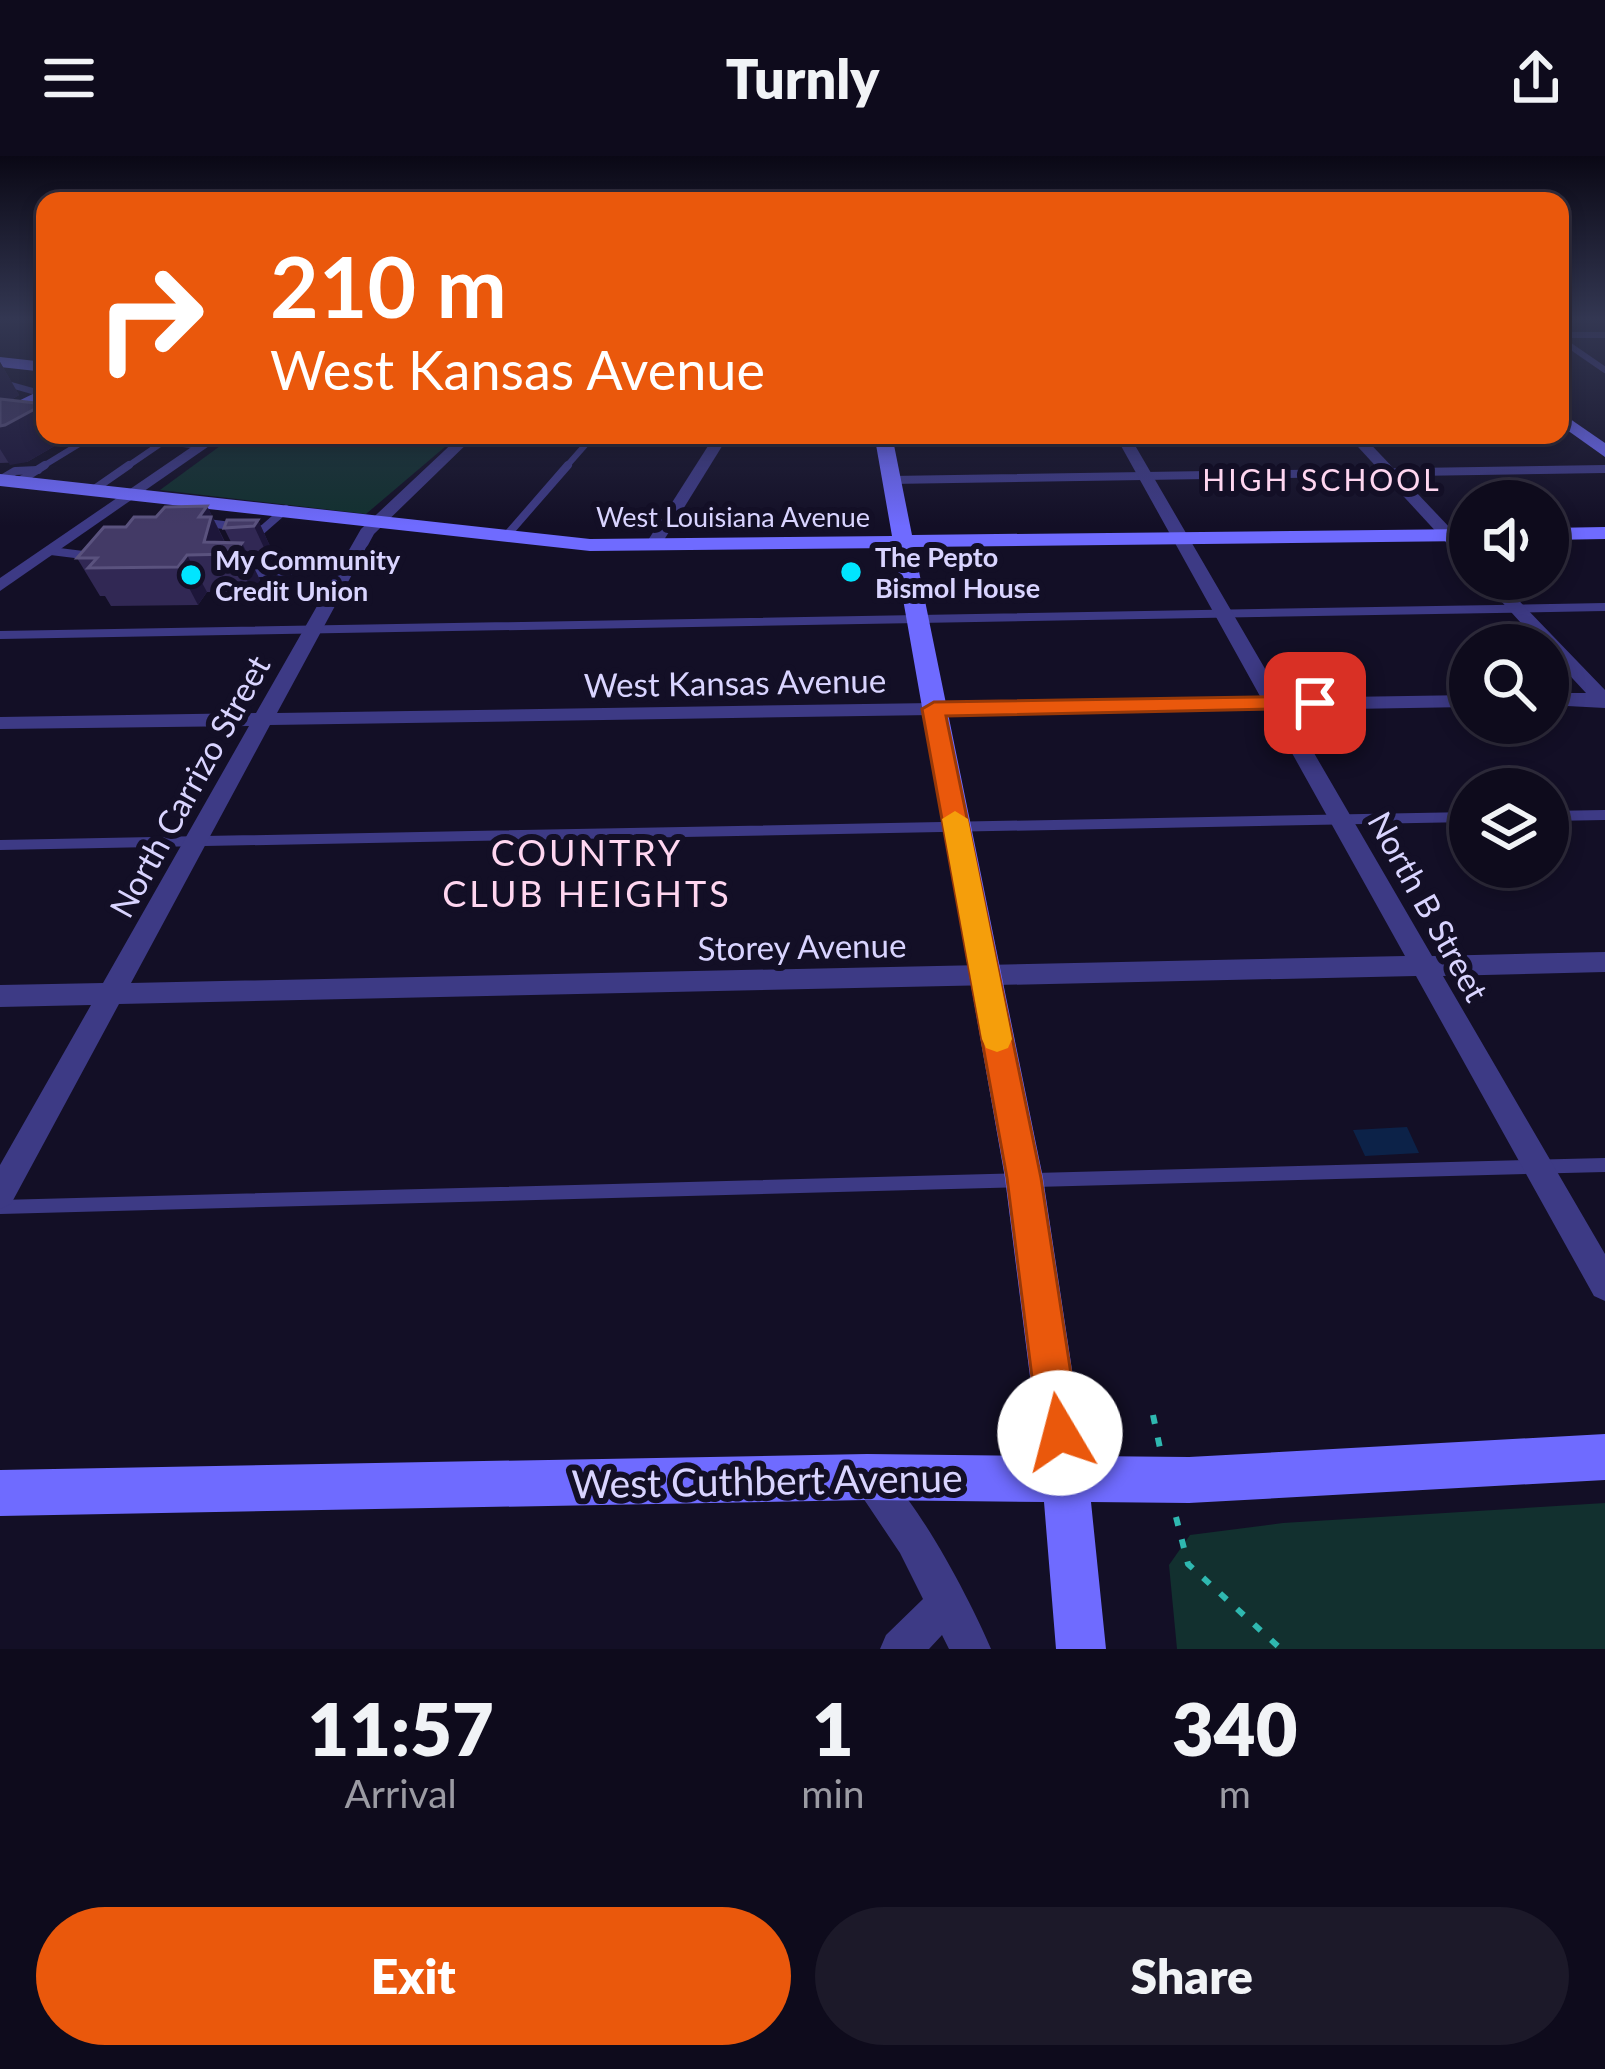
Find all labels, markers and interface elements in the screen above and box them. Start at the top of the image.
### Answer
icon: menu [36,45,102,111]
icon: share [1503,45,1569,111]
text: Turnly [726,46,879,111]
text: 210 m [270,235,507,336]
icon: right [72,240,228,396]
text: West Kansas Avenue [270,337,765,402]
district label: HIGH SCHOOL [1202,461,1442,497]
map controls [1449,480,1569,888]
button: sound [1449,480,1569,600]
street label: West Louisiana Avenue [596,500,870,533]
place label: The Pepto Bismol House [875,540,1040,604]
place label: My Community Credit Union [215,543,401,607]
marker: The Pepto Bismol House [838,559,864,585]
marker: My Community Credit Union [178,562,204,588]
button: search [1449,624,1569,744]
street label: North Carrizo Street [100,648,278,924]
pin [1264,652,1366,754]
street label: West Kansas Avenue [583,659,887,705]
icon: arrive [1282,670,1348,736]
button: layers [1449,768,1569,888]
street label: North B Street [1360,804,1498,1008]
district label: COUNTRY CLUB HEIGHTS [442,830,732,915]
street label: Storey Avenue [697,924,907,968]
position arrow [997,1370,1123,1496]
street label: West Cuthbert Avenue [571,1454,963,1506]
text: 11:57 [308,1685,494,1771]
text: 1 [812,1685,854,1771]
text: 340 [1172,1685,1297,1771]
text: Arrival [344,1770,457,1816]
text: min [801,1770,865,1816]
text: m [1219,1770,1251,1816]
button: Exit [36,1907,791,2045]
button: Share [815,1907,1569,2045]

